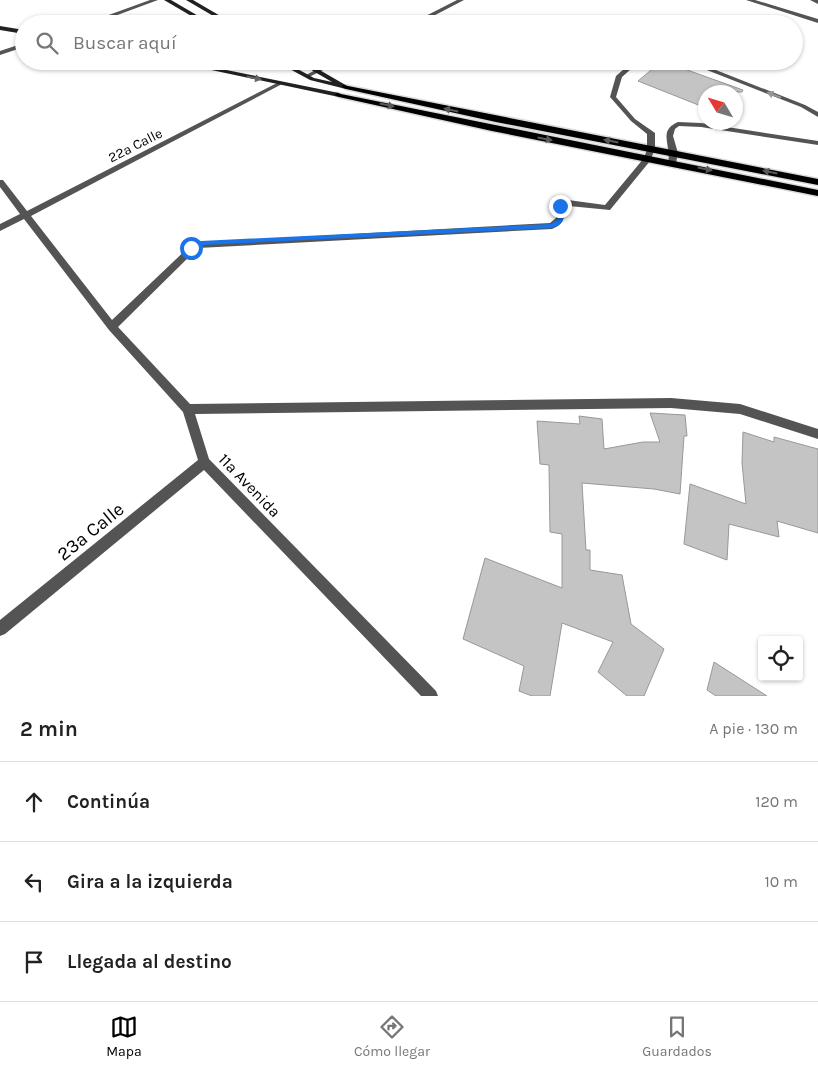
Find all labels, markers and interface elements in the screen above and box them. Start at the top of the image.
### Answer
search box [15,15,803,70]
icon: search [33,29,61,57]
text: Buscar aquí [73,32,177,54]
one-way arrow [247,74,263,82]
north arrow [698,85,743,130]
one-way arrow [766,91,781,98]
one-way arrow [379,101,394,109]
one-way arrow [443,105,459,113]
street label: 22a Calle [105,125,165,166]
one-way arrow [538,135,553,143]
one-way arrow [602,137,618,145]
one-way arrow [698,166,714,174]
one-way arrow [762,167,778,175]
route end [549,195,572,218]
route start [180,237,203,260]
street label: 11a Avenida [215,450,285,521]
street label: 23a Calle [53,498,129,565]
map controls [758,636,803,681]
button: locate [758,636,803,681]
text: 2 min [20,717,78,741]
text: A pie · 130 m [709,719,798,738]
icon: ahead [20,788,48,816]
text: Continúa [67,791,150,813]
text: 120 m [755,792,798,811]
icon: left [20,868,48,896]
text: Gira a la izquierda [67,871,233,893]
text: 10 m [764,872,798,891]
icon: arrive [20,948,48,976]
text: Llegada al destino [67,951,232,973]
tab: Mapa [106,1013,142,1060]
tab: Cómo llegar [354,1013,430,1060]
tab: Guardados [642,1013,712,1060]

